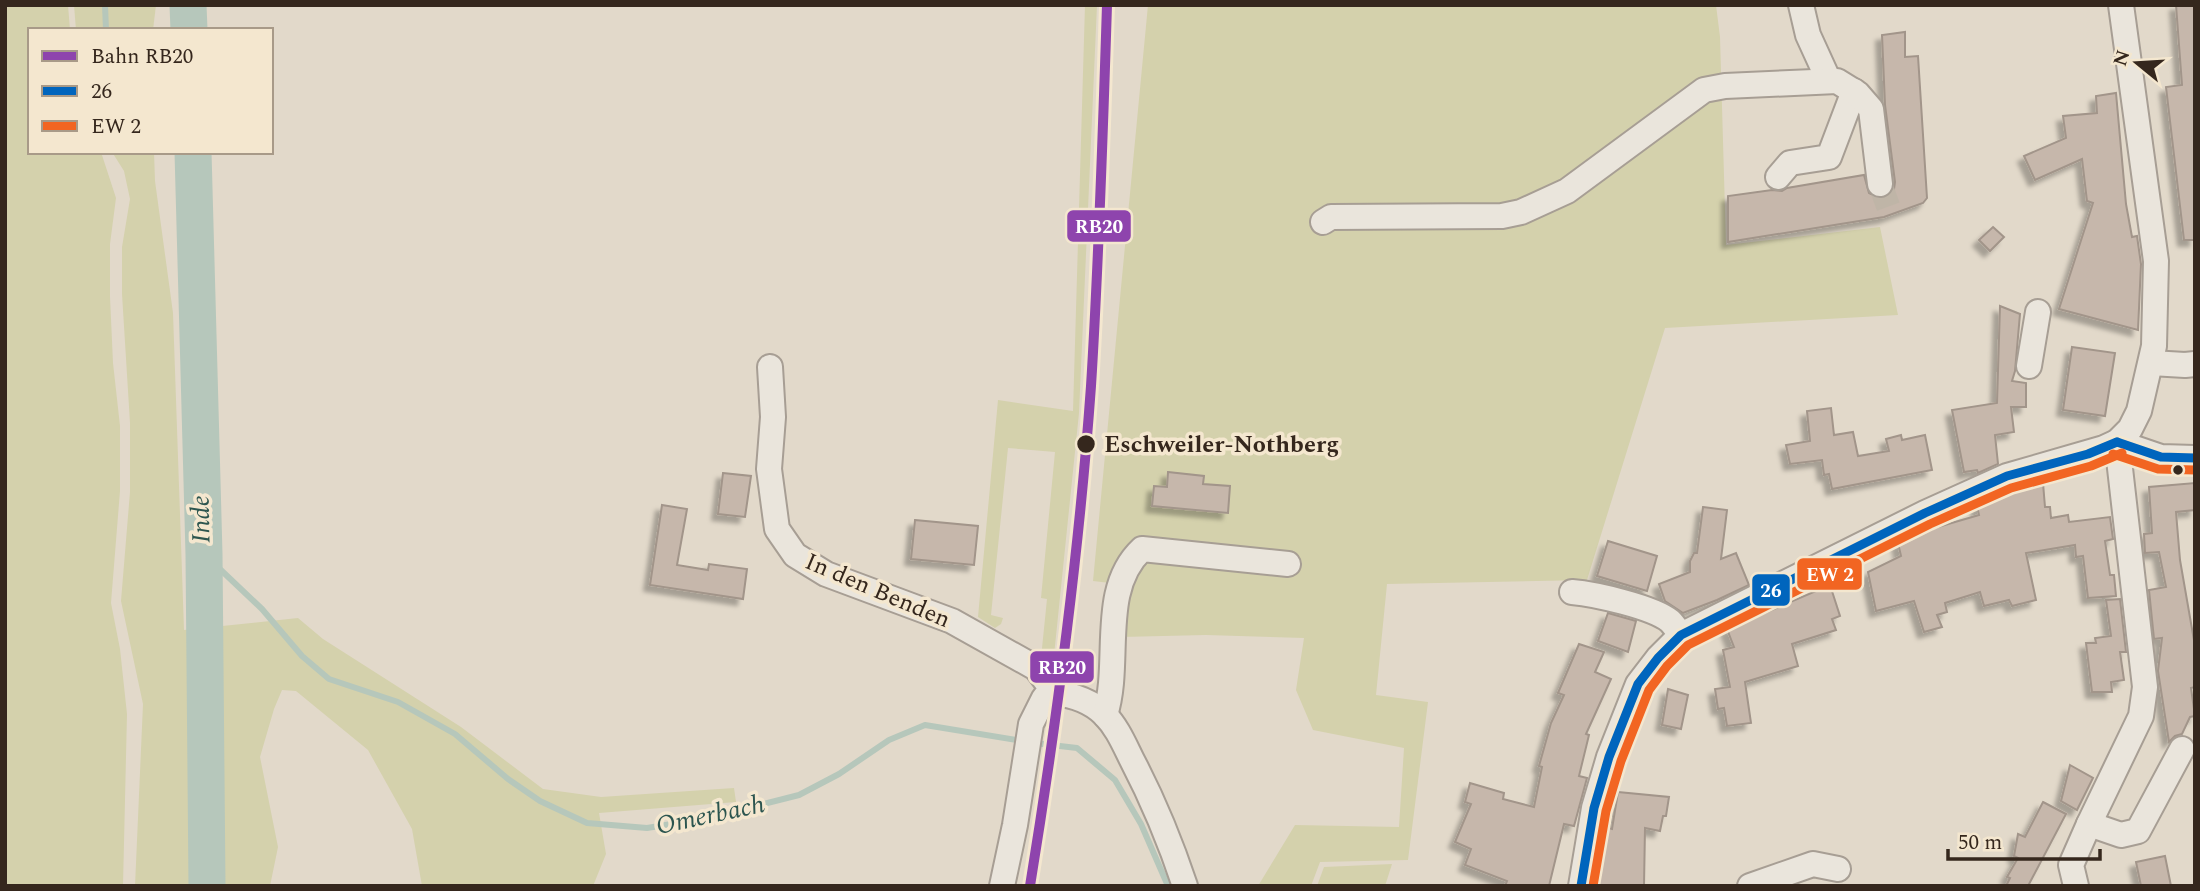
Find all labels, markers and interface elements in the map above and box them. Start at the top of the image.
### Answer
legend [28,28,273,154]
north arrow [2102,28,2172,98]
text: Bahn RB20 [91,41,193,73]
text: N [2106,46,2138,70]
text: 26 [91,76,112,108]
text: EW 2 [91,111,141,143]
line badge: RB20 [1066,209,1132,243]
text: RB20 [1075,213,1124,242]
place label: Eschweiler-Nothberg [1104,427,1339,463]
marker: Eschweiler-Nothberg [1075,433,1097,455]
unlabelled marker [2171,463,2185,477]
water label: Inde [181,495,221,543]
street label: In den Benden [799,544,956,638]
line badge: EW 2 [1796,557,1863,591]
text: EW 2 [1806,561,1854,590]
line badge: 26 [1751,573,1791,607]
text: 26 [1760,577,1782,606]
line badge: RB20 [1029,650,1095,684]
text: RB20 [1038,654,1087,683]
water label: Omerbach [652,784,768,846]
scale bar [1948,818,2100,862]
text: 50 m [1958,827,2002,859]

